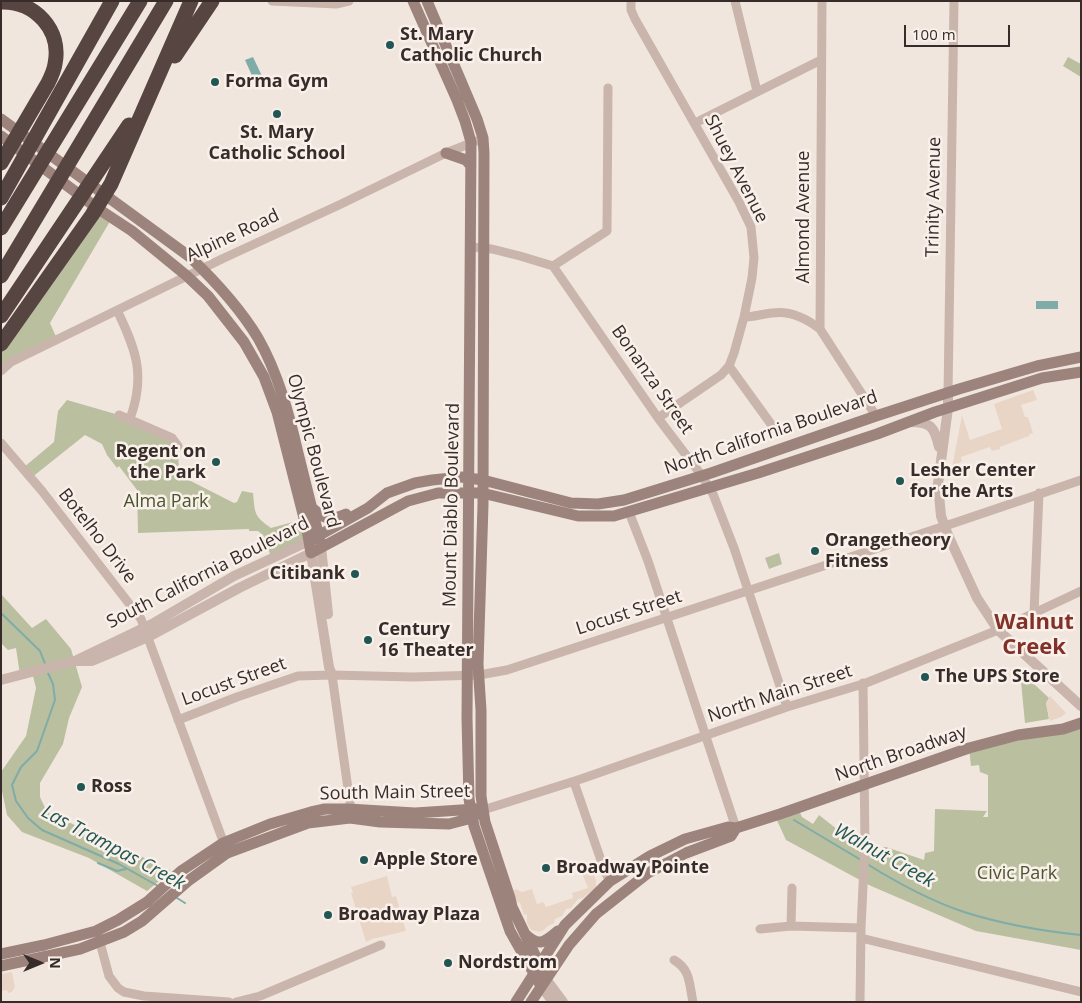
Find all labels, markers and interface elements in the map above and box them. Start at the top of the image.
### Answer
scale bar [907,15,1013,47]
place label: St. Mary Catholic Church [400,24,542,66]
text: 100 m [912,24,956,44]
marker: St. Mary Catholic Church [384,39,396,51]
place label: Forma Gym [225,71,328,93]
marker: Forma Gym [209,76,221,88]
marker: St. Mary Catholic School [271,108,283,120]
street label: Shuey Avenue [699,111,773,227]
place label: St. Mary Catholic School [209,122,345,164]
street label: Trinity Avenue [922,137,946,257]
street label: Almond Avenue [793,151,815,283]
street label: Alpine Road [183,205,283,267]
street label: Bonanza Street [606,321,698,439]
street label: Olympic Boulevard [282,372,344,530]
street label: North California Boulevard [661,386,881,480]
street label: Mount Diablo Boulevard [439,403,465,607]
place label: Regent on the Park [115,441,206,484]
marker: Regent on the Park [210,456,222,468]
place label: Lesher Center for the Arts [910,460,1036,502]
marker: Lesher Center for the Arts [894,475,906,487]
street label: Botelho Drive [53,484,141,588]
park label: Alma Park [124,491,208,513]
street label: South California Boulevard [103,512,313,634]
place label: Orangetheory Fitness [825,530,951,572]
marker: Orangetheory Fitness [809,545,821,557]
place label: Citibank [269,563,345,585]
marker: Citibank [349,568,361,580]
street label: Locust Street [573,586,685,640]
district label: Walnut Creek [994,610,1074,661]
place label: Century 16 Theater [378,619,474,662]
marker: Century 16 Theater [362,634,374,646]
street label: Locust Street [179,653,289,711]
street label: North Main Street [705,660,855,728]
place label: The UPS Store [935,666,1060,688]
marker: The UPS Store [919,671,931,683]
street label: North Broadway [832,721,970,787]
place label: Ross [91,776,132,798]
marker: Ross [75,781,87,793]
street label: South Main Street [320,781,470,805]
water label: Las Trampas Creek [37,801,189,895]
water label: Walnut Creek [830,819,938,893]
place label: Apple Store [374,849,478,871]
marker: Apple Store [358,854,370,866]
place label: Broadway Pointe [556,857,709,879]
marker: Broadway Pointe [540,862,552,874]
park label: Civic Park [977,863,1057,885]
place label: Broadway Plaza [338,904,480,926]
marker: Broadway Plaza [322,909,334,921]
north arrow [15,938,65,988]
place label: Nordstrom [458,952,557,974]
text: N [46,957,65,969]
marker: Nordstrom [442,957,454,969]

